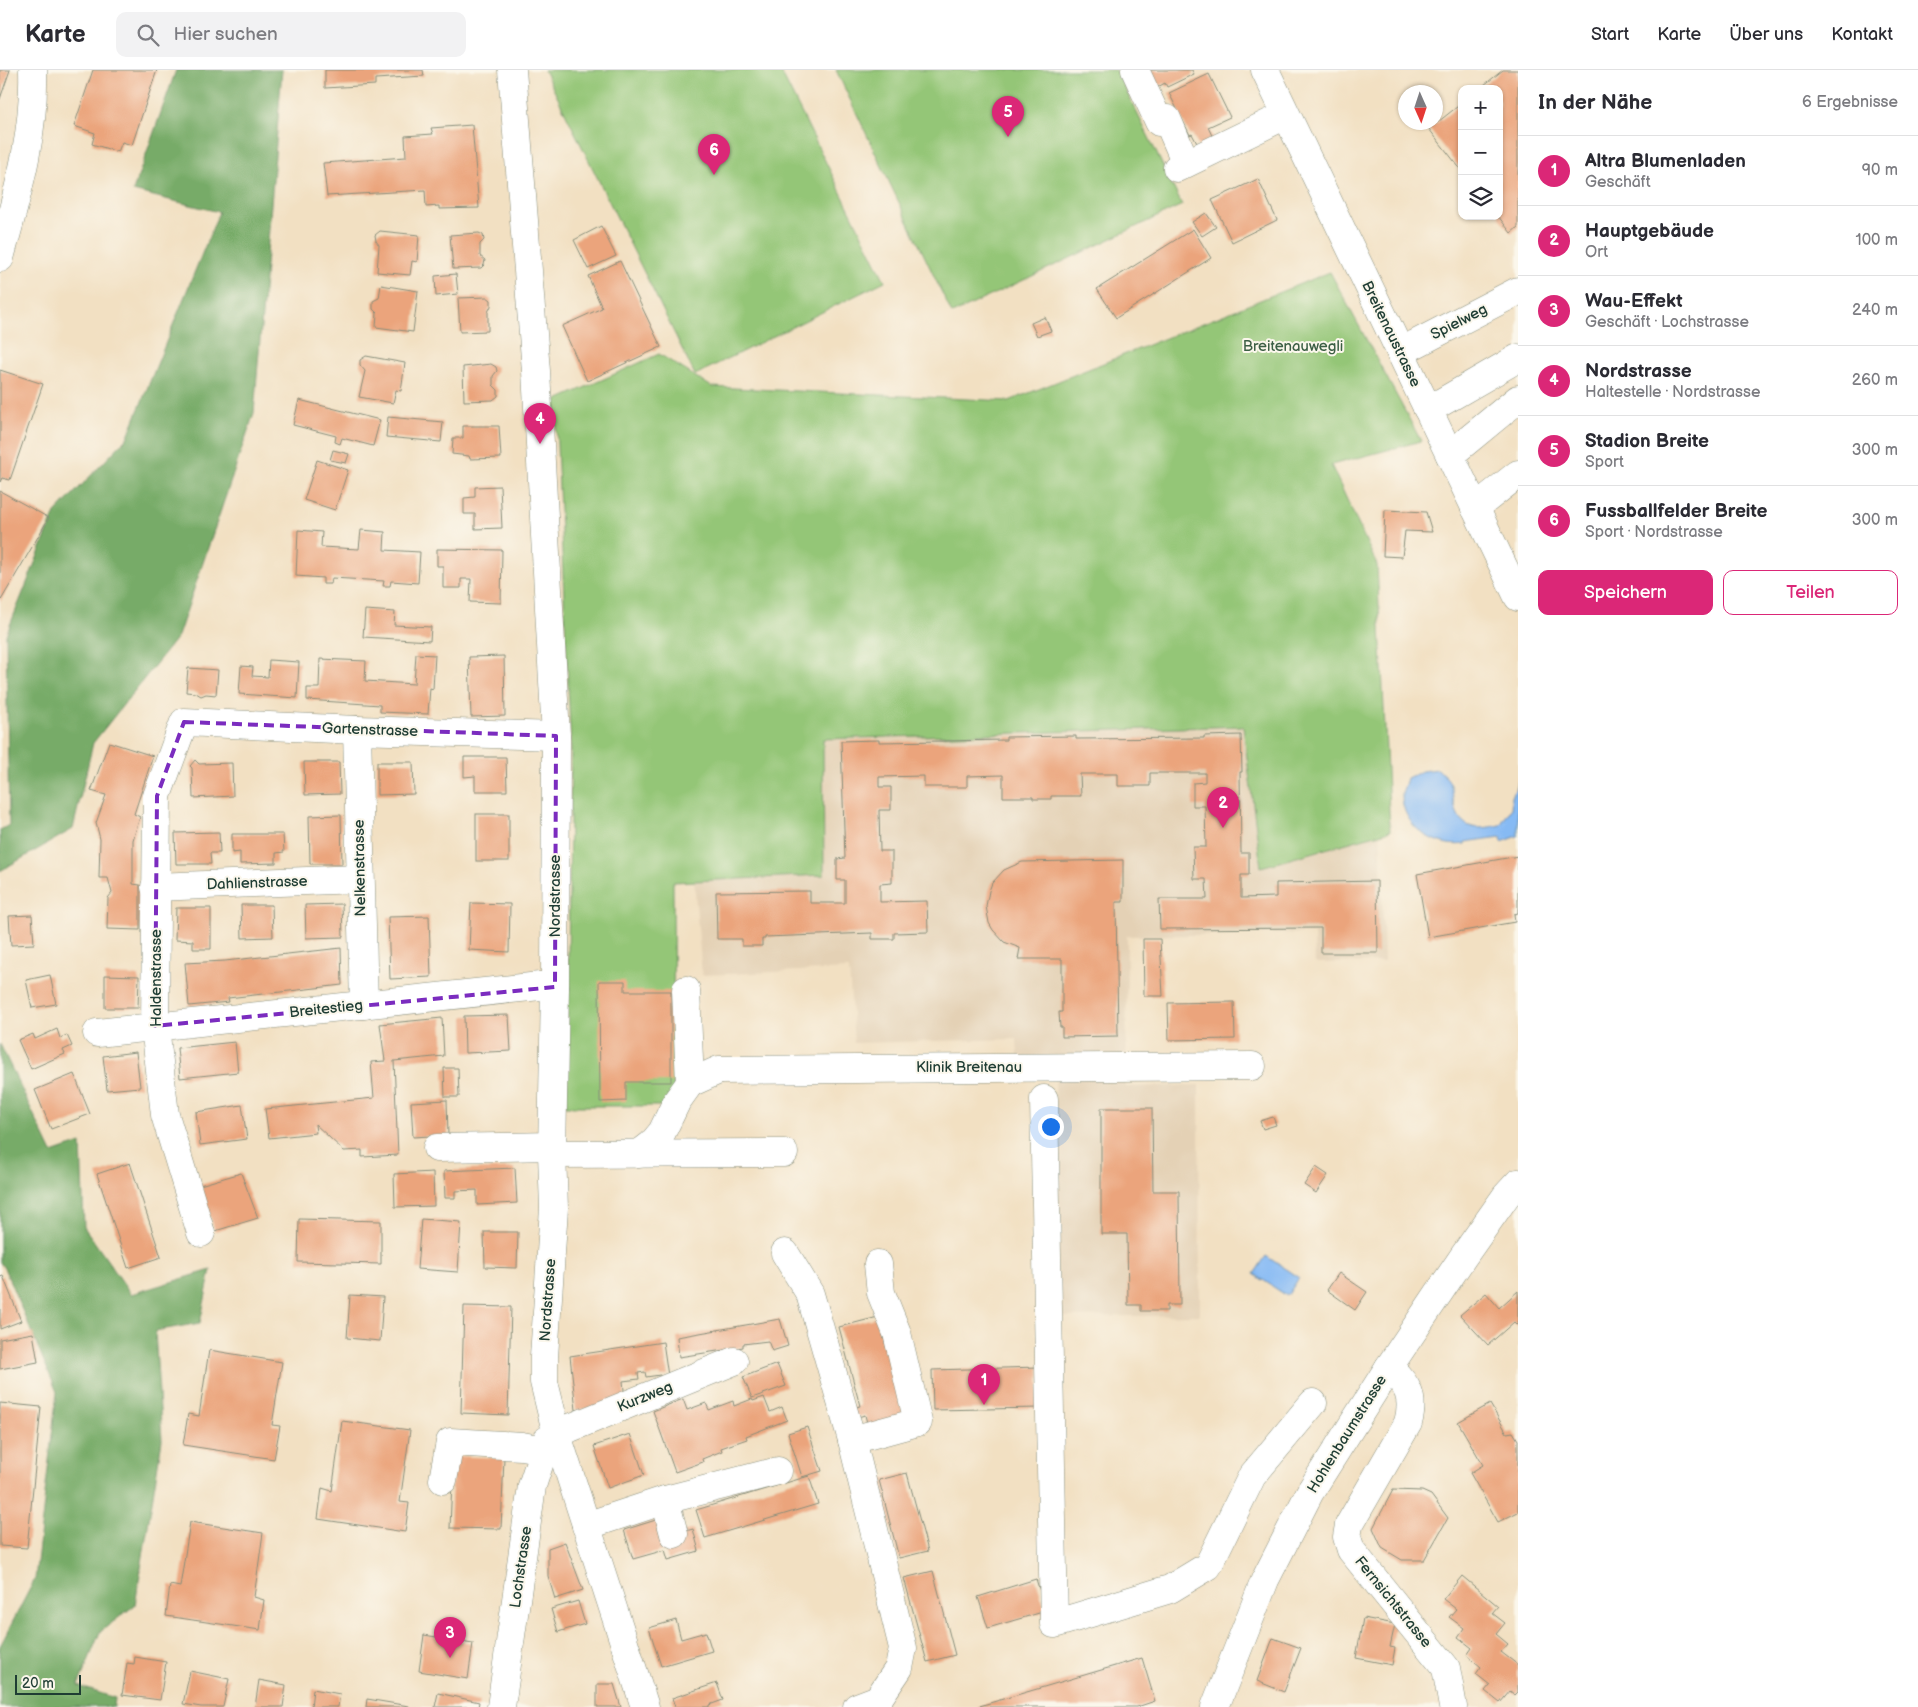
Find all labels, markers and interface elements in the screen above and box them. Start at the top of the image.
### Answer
search box [116,12,466,57]
text: Karte [25,20,86,49]
icon: search [134,21,162,49]
text: Hier suchen [174,23,278,46]
text: Start [1591,24,1629,45]
text: Karte [1657,24,1701,45]
text: Über uns [1729,24,1803,45]
text: Kontakt [1831,24,1893,45]
north arrow [1398,85,1443,130]
map controls [1458,85,1503,220]
button: + [1458,85,1503,130]
text: In der Nähe [1538,90,1652,115]
text: 6 Ergebnisse [1802,93,1898,112]
pin: 5 [992,96,1024,137]
button: − [1458,130,1503,175]
pin: 6 [698,134,730,175]
text: Altra Blumenladen [1585,150,1746,173]
text: 1 [1551,161,1557,180]
text: 90 m [1862,161,1898,180]
text: Geschäft [1585,173,1651,192]
button: layers [1458,175,1503,220]
text: Hauptgebäude [1585,220,1714,243]
text: 2 [1549,231,1559,250]
text: 100 m [1855,231,1898,250]
text: Ort [1585,243,1608,262]
street label: Breitenaustrasse [1357,278,1425,390]
text: Wau-Effekt [1585,290,1683,313]
street label: Spielweg [1427,300,1491,344]
text: 3 [1549,301,1559,320]
text: 240 m [1852,301,1898,320]
text: Geschäft · Lochstrasse [1585,313,1749,332]
park label: Breitenauwegli [1243,337,1343,356]
text: Nordstrasse [1585,360,1692,383]
text: 4 [1549,371,1559,390]
text: 260 m [1852,371,1898,390]
text: Haltestelle · Nordstrasse [1585,383,1760,402]
pin: 4 [524,403,556,444]
text: Stadion Breite [1585,430,1709,453]
text: 5 [1549,441,1559,460]
text: 300 m [1852,441,1898,460]
text: Sport [1585,453,1624,472]
text: Fussballfelder Breite [1585,500,1768,523]
text: 6 [1549,511,1559,530]
text: 300 m [1852,511,1898,530]
text: Sport · Nordstrasse [1585,523,1723,542]
button: Speichern [1538,570,1713,615]
button: Teilen [1723,570,1898,615]
street label: Gartenstrasse [322,719,419,741]
pin: 2 [1207,787,1239,828]
street label: Nelkenstrasse [350,819,370,917]
street label: Nordstrasse [546,854,565,937]
street label: Dahlienstrasse [206,872,308,894]
street label: Haldenstrasse [147,929,166,1027]
street label: Breitestieg [288,996,364,1022]
street label: Klinik Breitenau [916,1058,1022,1077]
your location [1038,1114,1064,1140]
street label: Nordstrasse [536,1258,560,1342]
pin: 1 [968,1364,1000,1405]
street label: Hohlenbaumstrasse [1303,1371,1391,1497]
street label: Kurzweg [615,1377,675,1417]
street label: Lochstrasse [506,1525,536,1609]
street label: Fernsichtstrasse [1350,1552,1436,1652]
pin: 3 [434,1617,466,1658]
scale bar [15,1672,81,1695]
text: 20 m [22,1675,54,1692]

